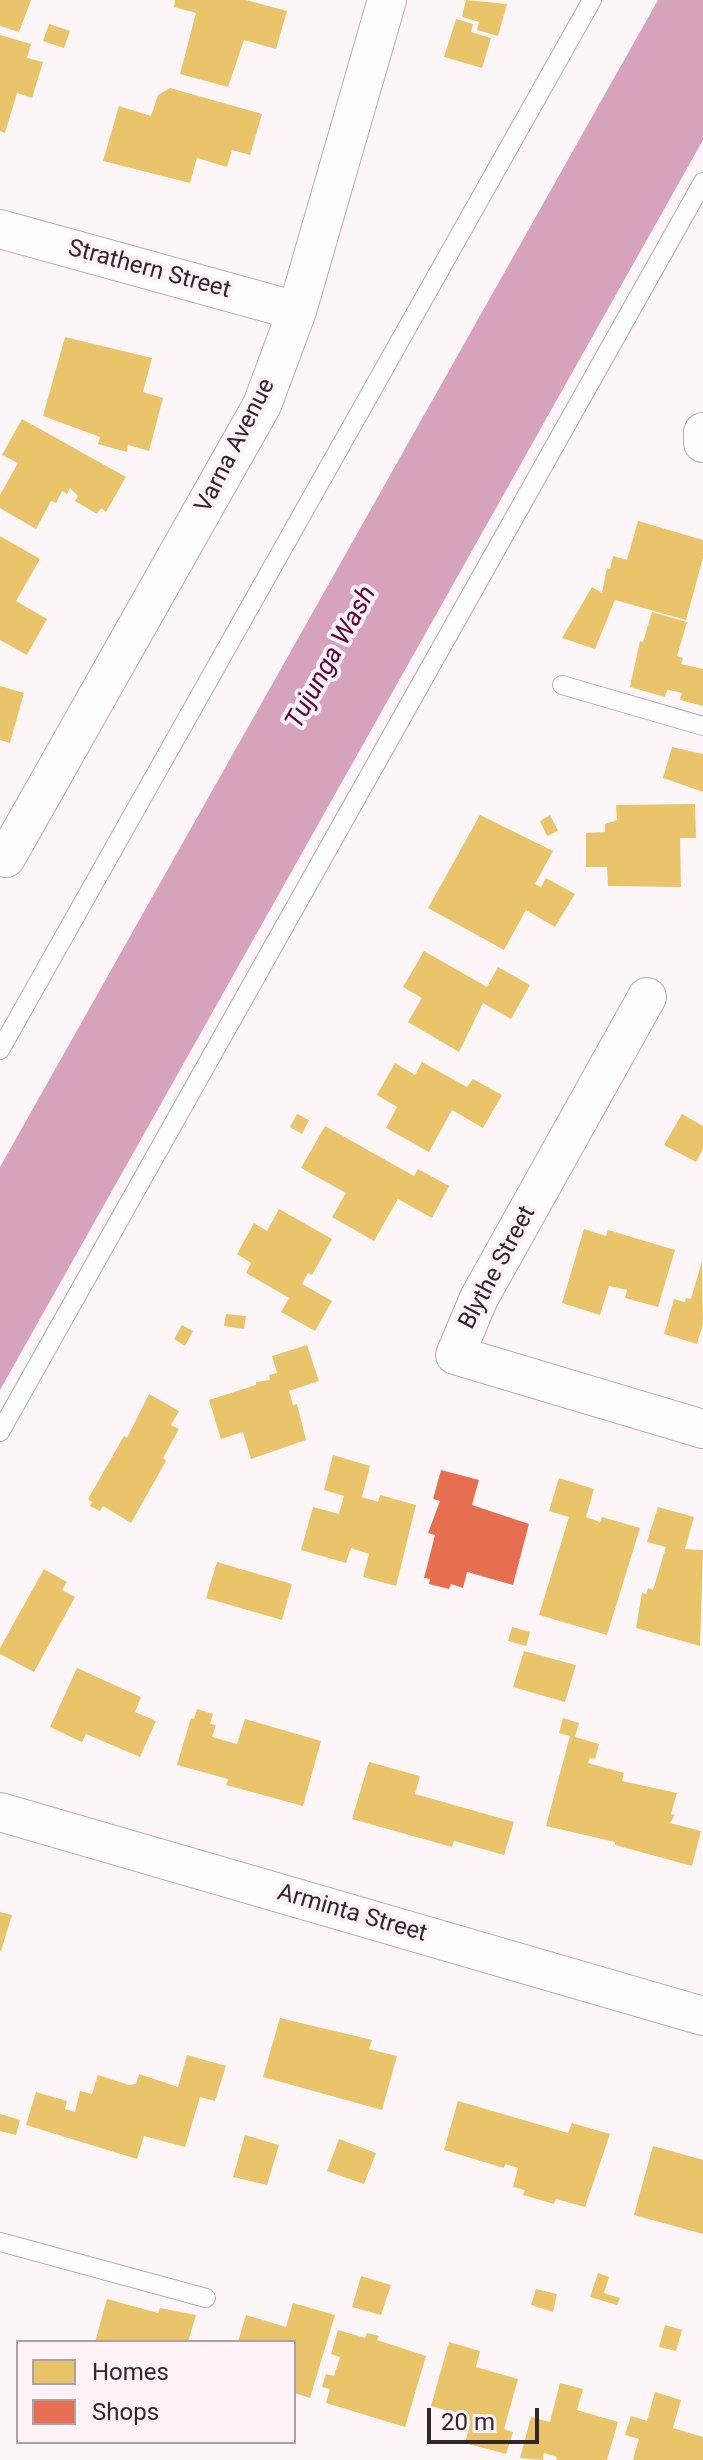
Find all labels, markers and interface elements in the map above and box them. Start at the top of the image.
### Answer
street label: Strathern Street [64,234,234,306]
street label: Varna Avenue [190,374,282,518]
water label: Tujunga Wash [280,581,384,735]
street label: Blythe Street [454,1202,542,1334]
street label: Arminta Street [274,1879,430,1949]
legend [16,2340,296,2444]
text: Homes [92,2358,169,2386]
scale bar [431,2392,543,2442]
text: Shops [92,2398,159,2426]
text: 20 m [441,2408,495,2436]

